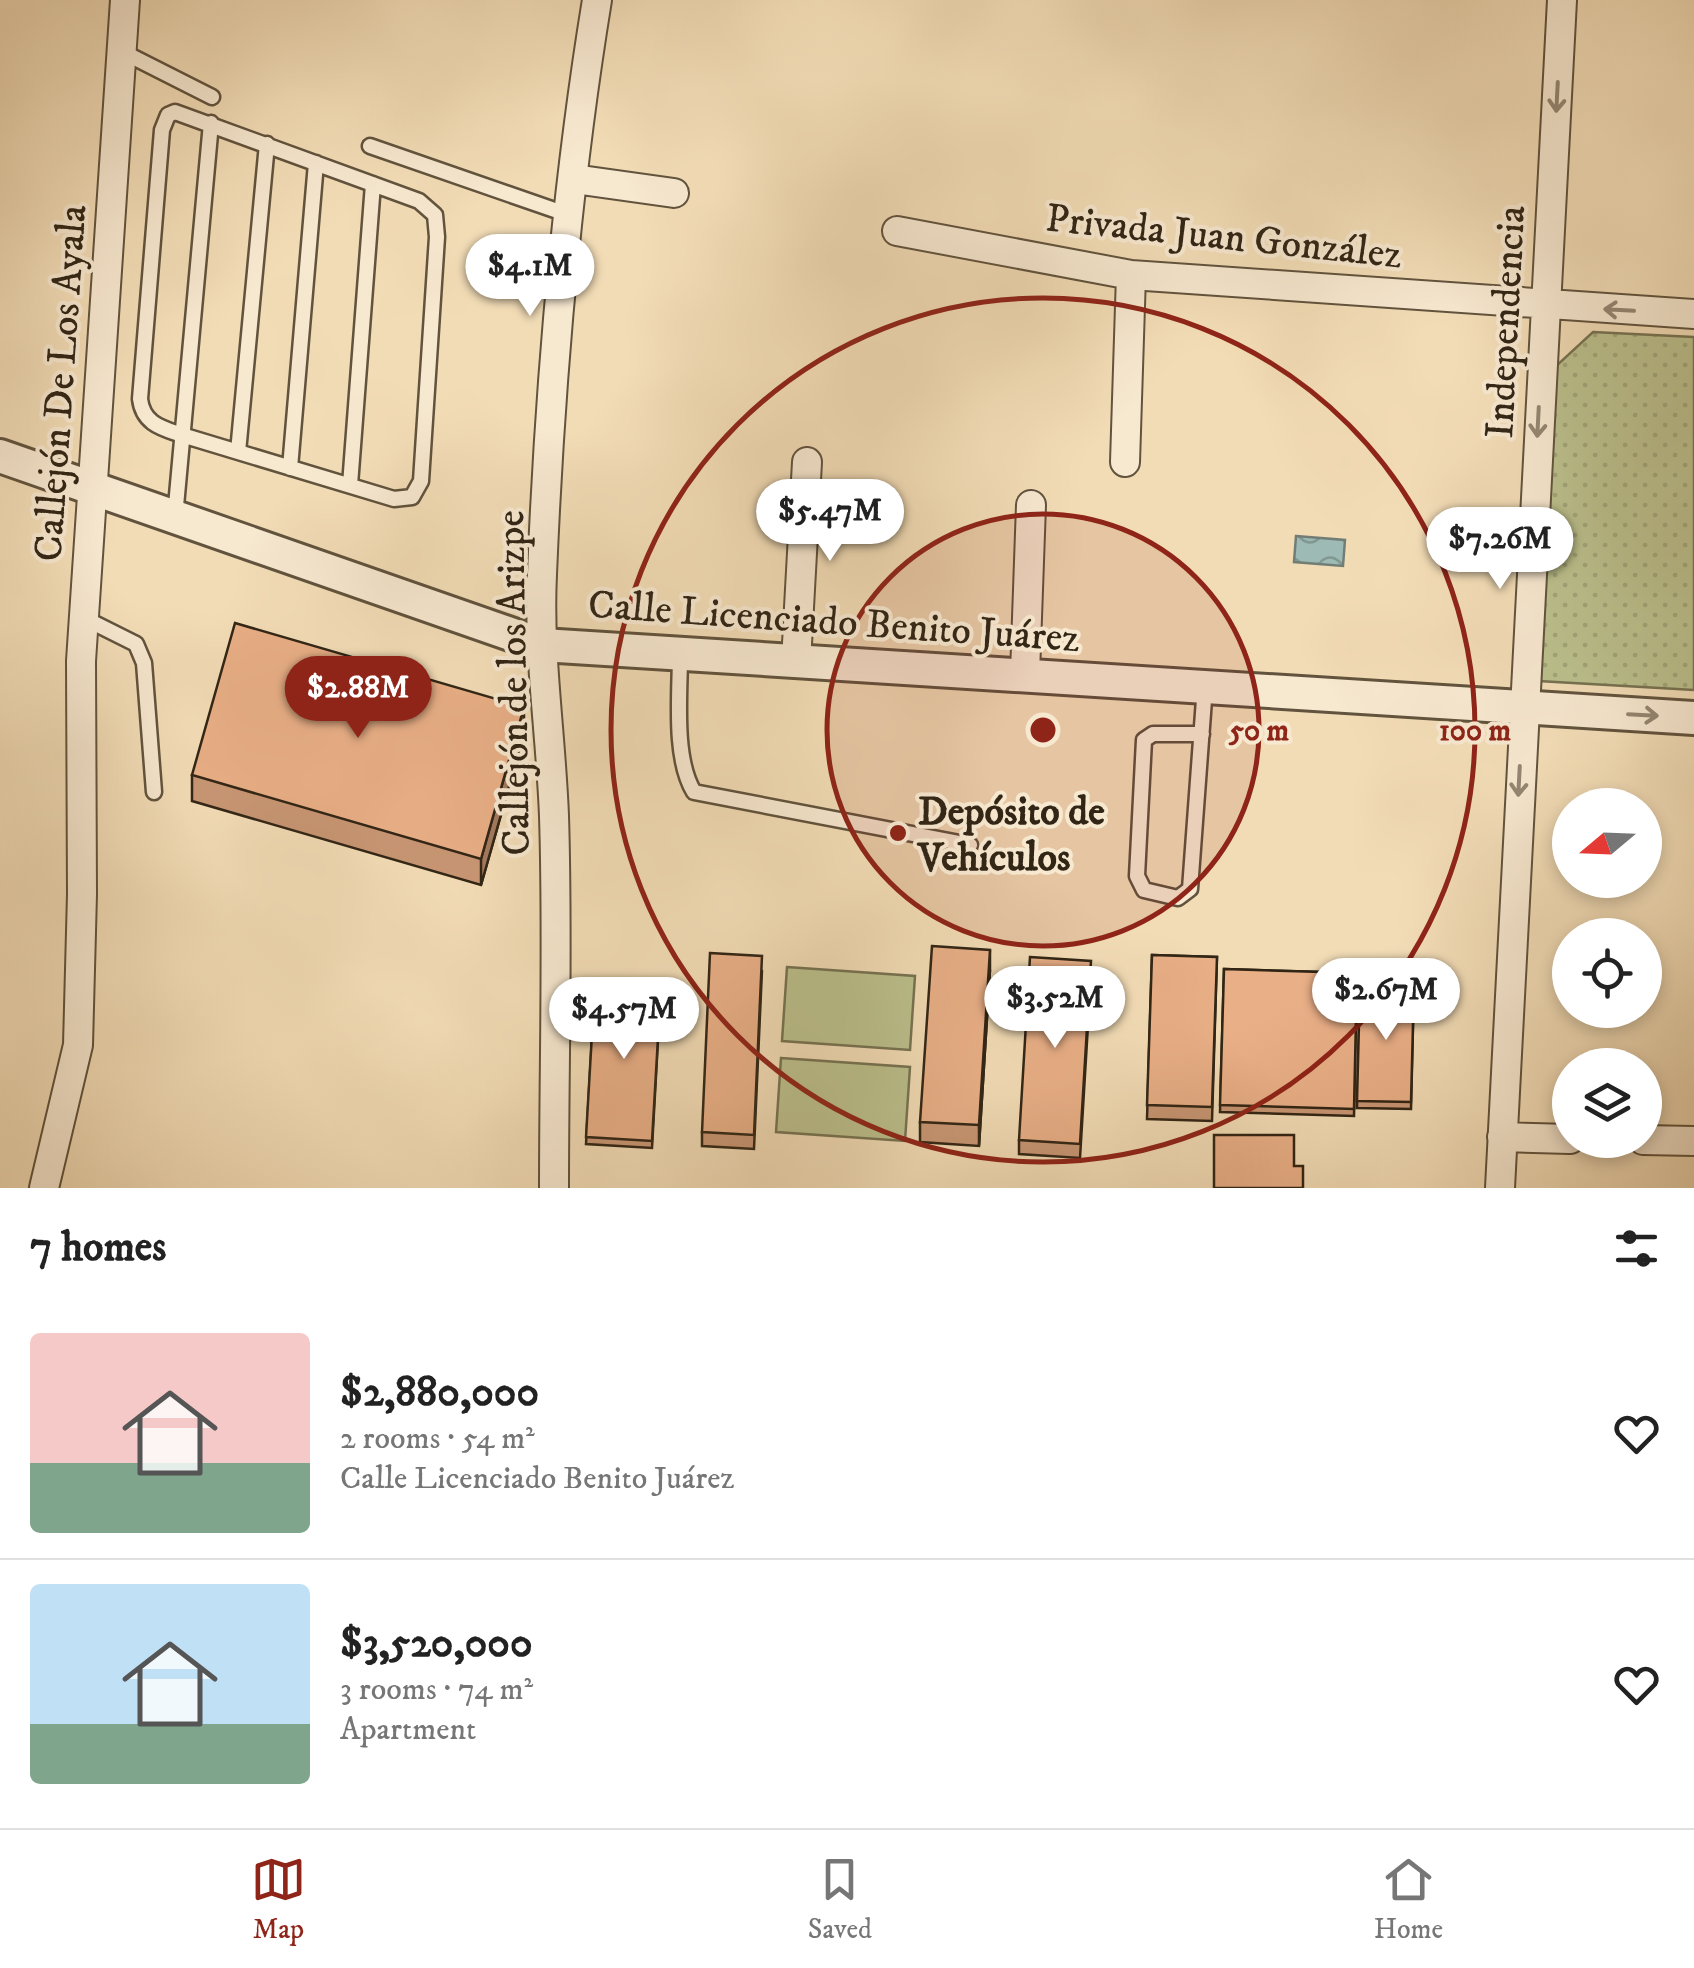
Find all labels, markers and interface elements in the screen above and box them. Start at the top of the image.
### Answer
one-way arrow [1547,81,1566,113]
street label: Privada Juan González [1043,194,1404,282]
street label: Callejón De Los Ayala [25,203,99,563]
street label: Independencia [1476,204,1538,440]
pin: $4.1M [460,234,600,319]
text: $4.1M [487,246,573,286]
one-way arrow [1604,300,1636,319]
one-way arrow [1528,405,1547,437]
pin: $5.47M [749,479,911,564]
text: $5.47M [778,491,882,531]
pin: $7.26M [1419,507,1581,592]
street label: Callejón de los Arizpe [487,510,543,856]
text: $7.26M [1448,519,1552,559]
street label: Calle Licenciado Benito Juárez [586,581,1081,665]
pin: $2.88M [277,656,439,741]
text: $2.88M [307,668,409,708]
one-way arrow [1627,706,1659,725]
centre of rings [1025,712,1061,748]
text: 50 m [1228,713,1289,750]
text: 100 m [1439,713,1512,750]
one-way arrow [1509,765,1528,797]
place label: Depósito de Vehículos [916,788,1105,884]
north arrow [1552,788,1662,898]
map controls [1552,788,1662,1158]
marker: Depósito de Vehículos [887,822,909,844]
button: locate [1552,918,1662,1028]
pin: $2.67M [1305,958,1467,1043]
pin: $3.52M [974,966,1136,1051]
text: $2.67M [1334,970,1438,1010]
pin: $4.57M [543,977,705,1062]
text: $3.52M [1006,978,1104,1018]
text: $4.57M [571,989,677,1029]
button: layers [1552,1048,1662,1158]
icon: filters [1609,1221,1664,1276]
text: 7 homes [30,1222,166,1274]
text: $2,880,000 [340,1367,539,1419]
icon: home [110,1373,230,1493]
icon: heart [1609,1406,1664,1461]
text: 2 rooms · 54 m² [340,1419,535,1459]
text: Calle Licenciado Benito Juárez [340,1459,734,1499]
text: $3,520,000 [340,1618,533,1670]
icon: home [110,1624,230,1744]
icon: heart [1609,1657,1664,1712]
text: 3 rooms · 74 m² [340,1670,533,1710]
text: Apartment [340,1710,476,1750]
tab: Map [251,1852,306,1947]
tab: Saved [808,1852,872,1947]
tab: Home [1374,1852,1443,1947]

